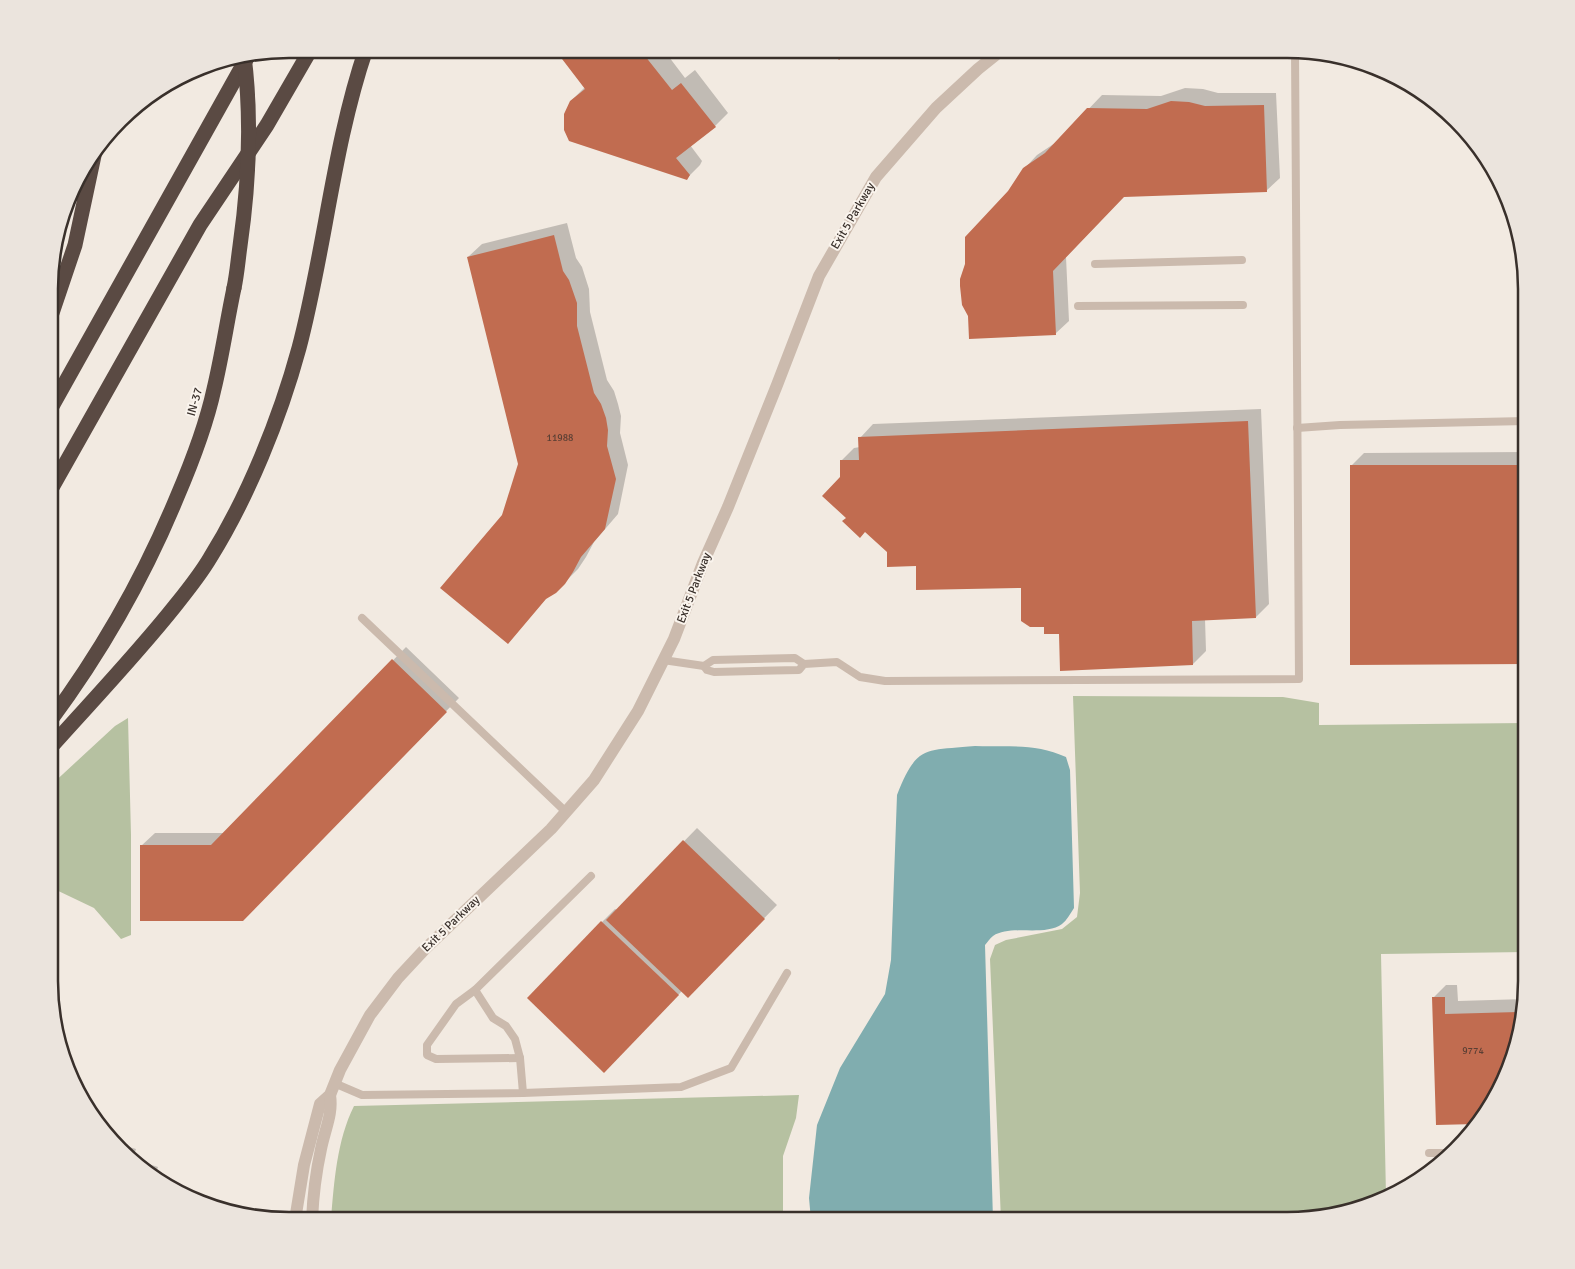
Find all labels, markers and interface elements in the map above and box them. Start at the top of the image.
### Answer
street label: Exit 5 Parkway [828,180,878,252]
street label: IN-37 [184,386,206,418]
house number: 11988 [546,432,574,444]
street label: Exit 5 Parkway [674,550,715,626]
street label: Exit 5 Parkway [419,892,483,955]
house number: 9774 [1462,1045,1484,1057]

